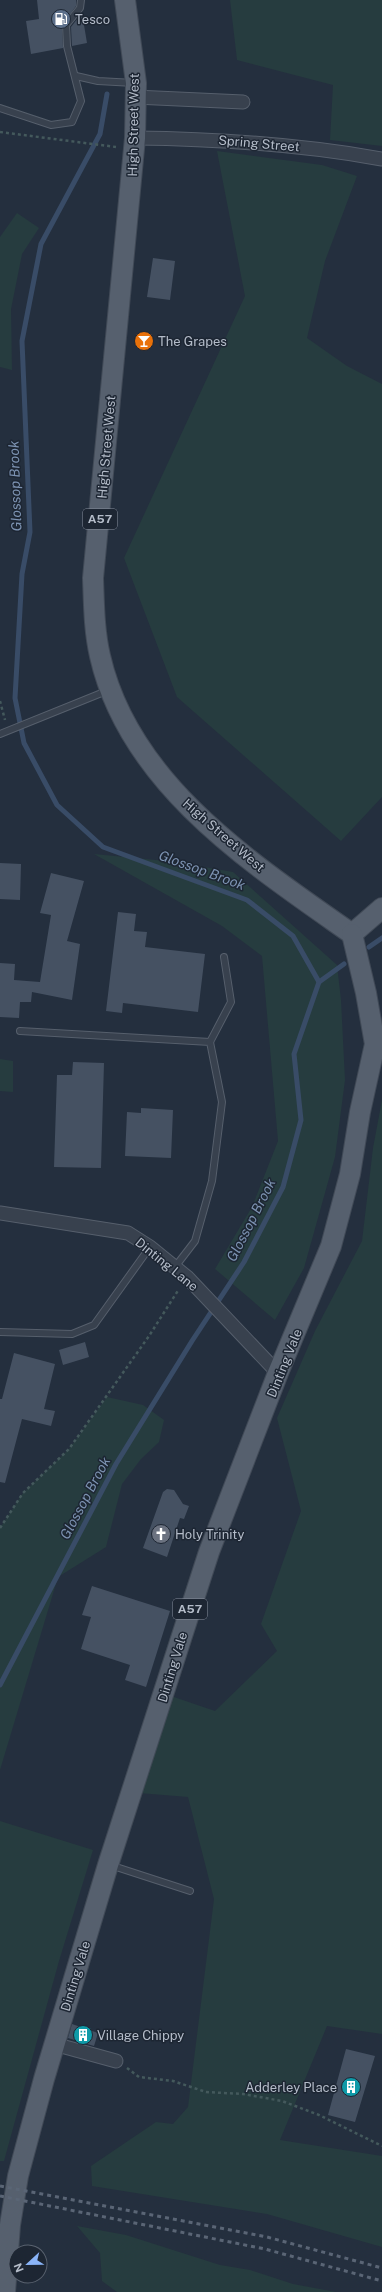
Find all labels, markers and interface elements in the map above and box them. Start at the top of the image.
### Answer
fuel station icon: Tesco [50,8,72,30]
place label: Tesco [75,12,110,27]
street label: High Street West [125,73,142,177]
street label: Spring Street [218,132,300,155]
bar icon: The Grapes [133,330,155,352]
place label: The Grapes [158,334,227,349]
street label: High Street West [95,395,118,499]
water label: Glossop Brook [5,440,25,532]
road number: A57 [83,509,117,529]
street label: High Street West [180,796,268,875]
water label: Glossop Brook [157,847,248,893]
water label: Glossop Brook [223,1176,279,1264]
street label: Dinting Lane [132,1235,201,1294]
street label: Dinting Vale [264,1327,305,1400]
water label: Glossop Brook [57,1454,114,1542]
church icon: Holy Trinity [150,1523,172,1545]
place label: Holy Trinity [175,1527,244,1542]
road number: A57 [173,1599,207,1619]
street label: Dinting Vale [155,1630,190,1704]
street label: Dinting Vale [58,1939,93,2013]
building icon: Village Chippy [72,2024,94,2046]
place label: Village Chippy [97,2028,184,2043]
building icon: Adderley Place [340,2076,362,2098]
place label: Adderley Place [245,2080,337,2095]
north arrow [8,2244,48,2284]
text: N [12,2262,26,2274]

